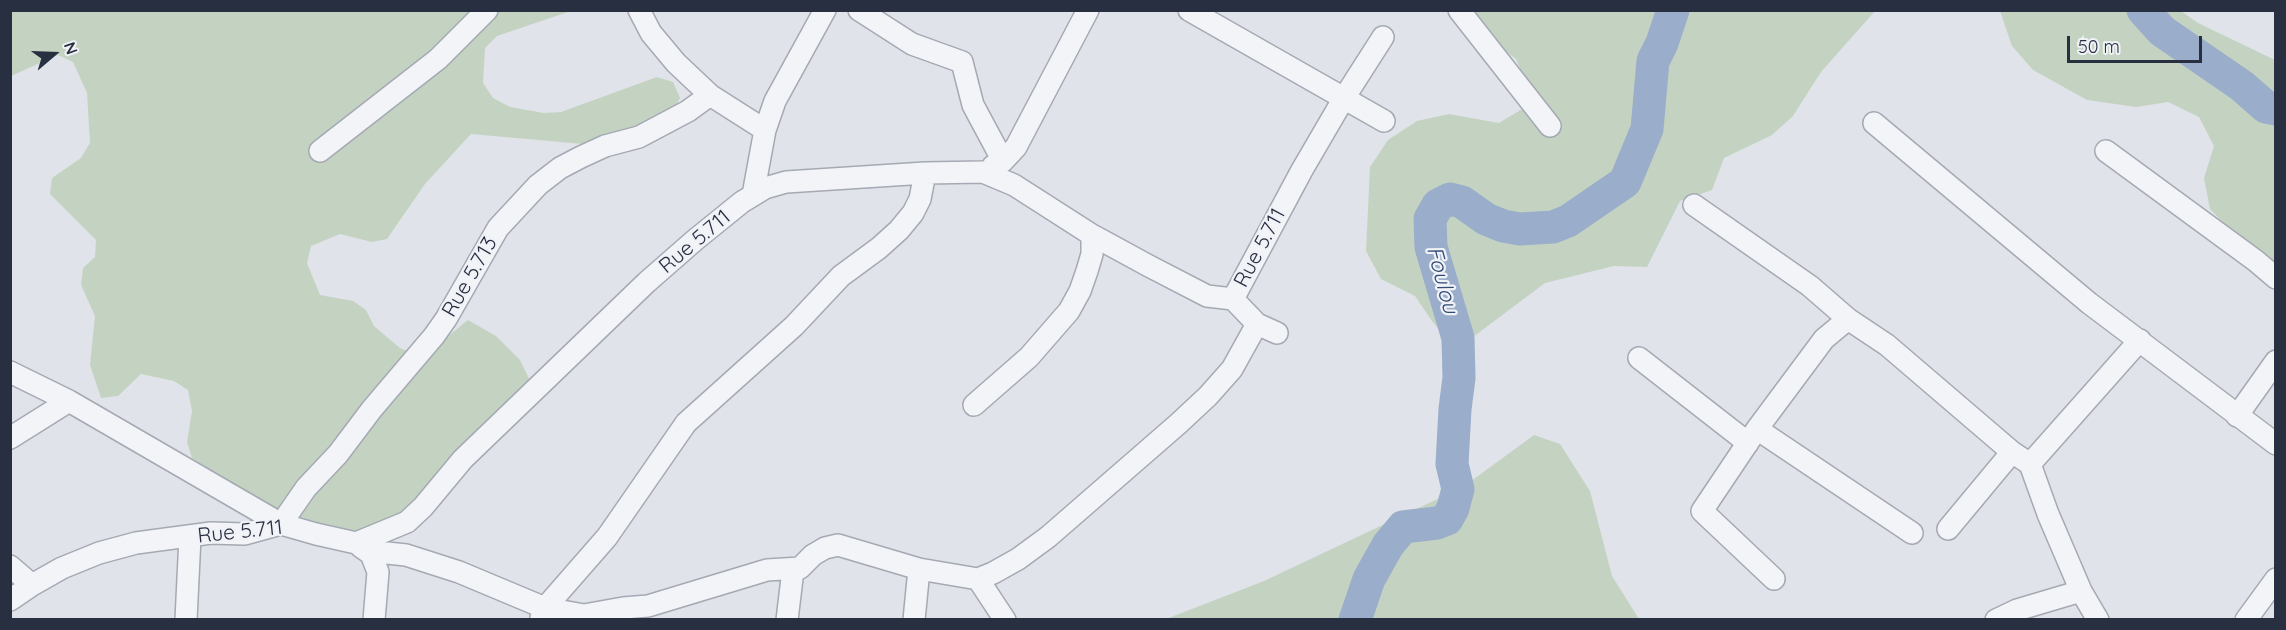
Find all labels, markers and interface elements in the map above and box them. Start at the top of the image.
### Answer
north arrow [24,24,84,84]
scale bar [2070,24,2205,62]
text: 50 m [2078,35,2120,58]
text: N [60,39,82,57]
street label: Rue 5.711 [1229,204,1291,292]
street label: Rue 5.711 [654,205,736,279]
street label: Rue 5.713 [437,232,503,322]
water label: Foulou [1420,243,1464,317]
street label: Rue 5.711 [196,515,284,549]

